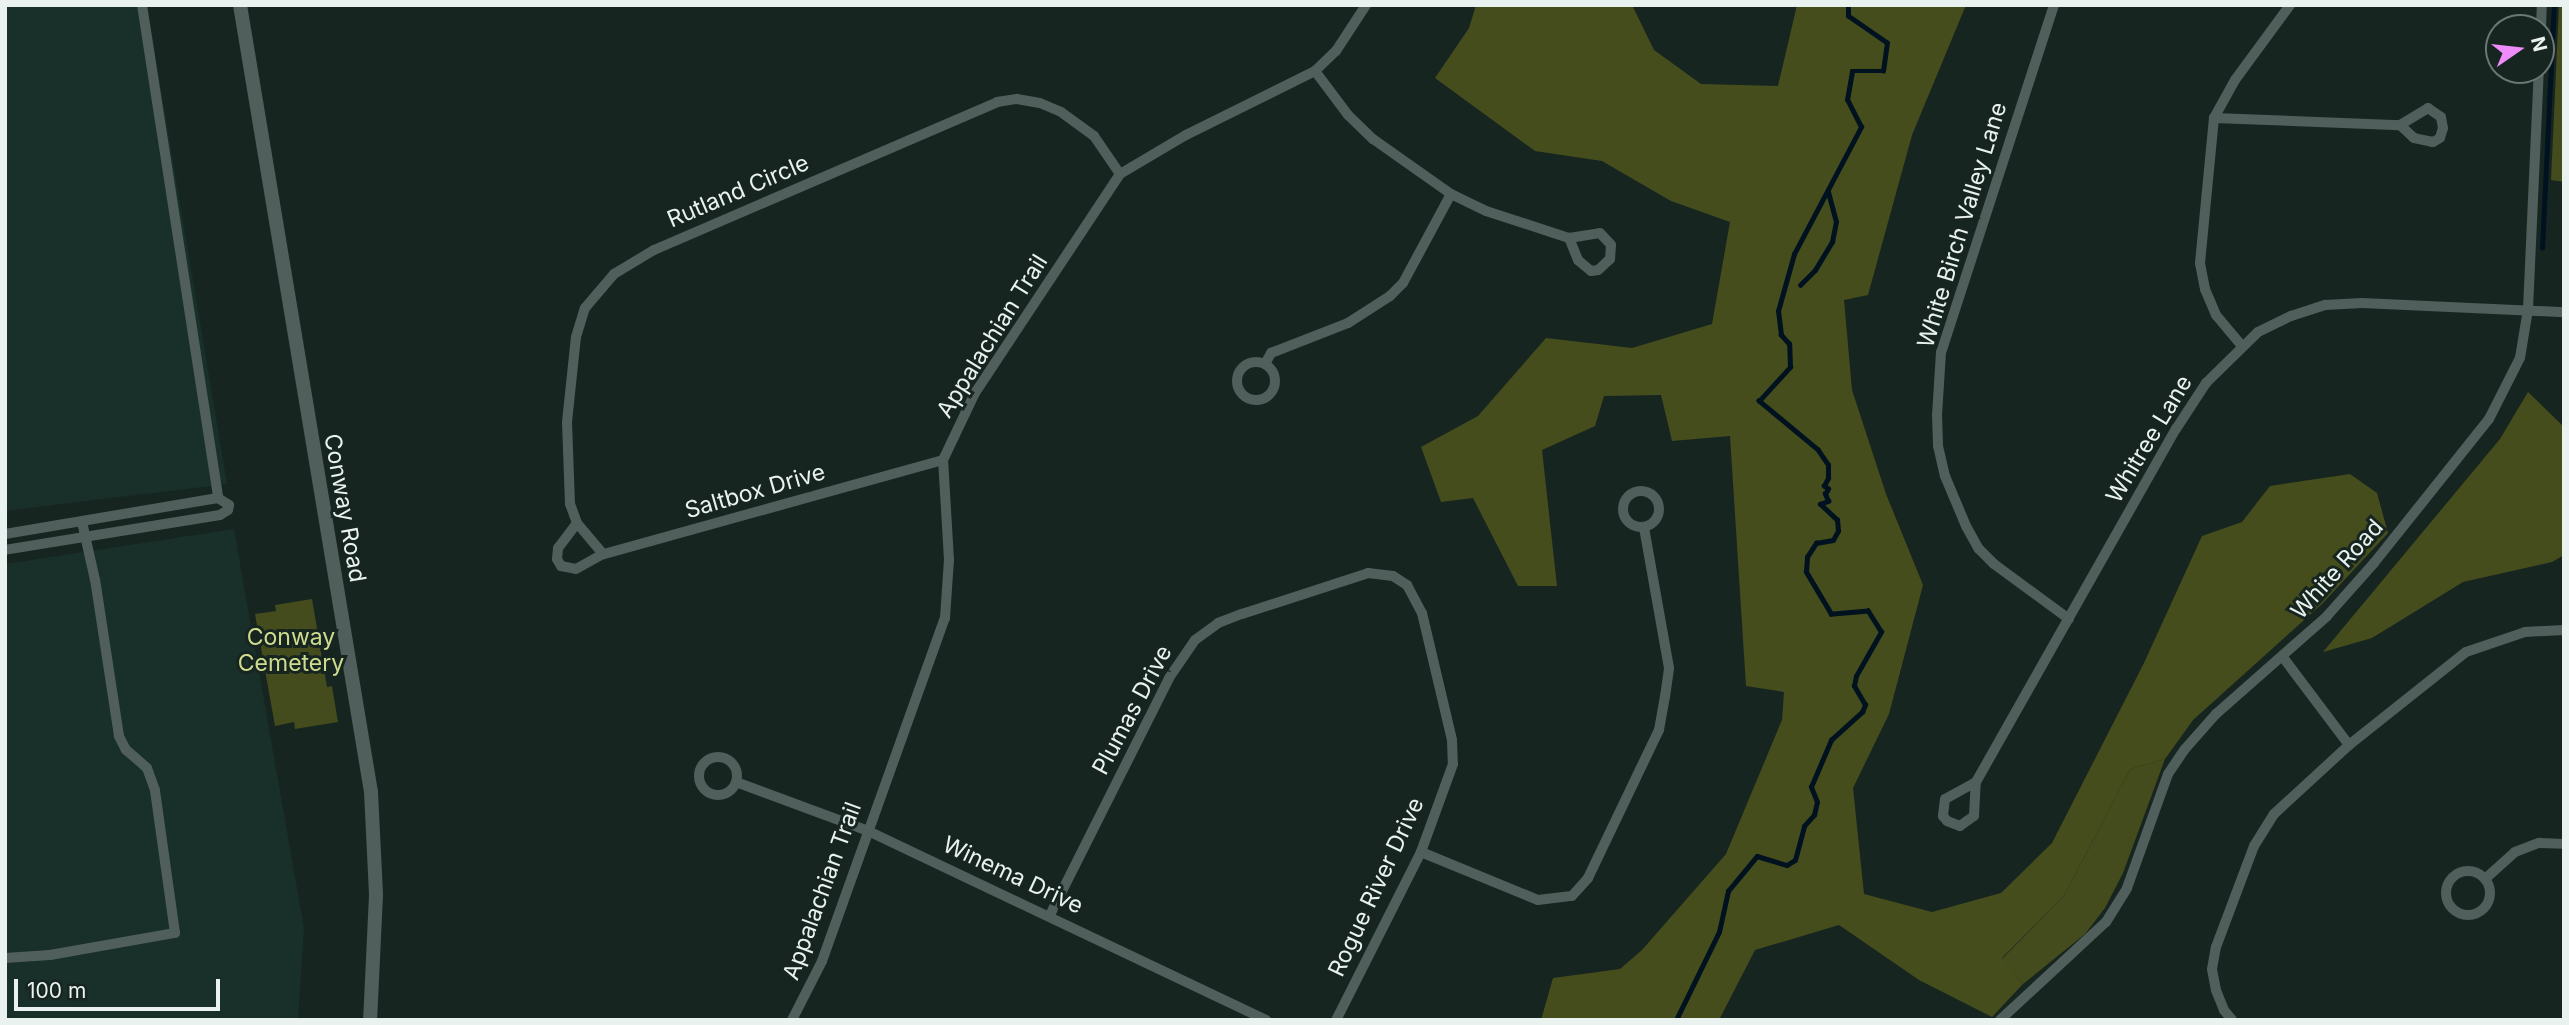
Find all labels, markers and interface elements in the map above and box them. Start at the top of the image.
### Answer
north arrow [2485,14,2555,84]
text: N [2526,34,2552,54]
street label: White Birch Valley Lane [1912,99,2012,351]
street label: Rutland Circle [663,149,813,233]
street label: Appalachian Trail [931,249,1053,423]
street label: Whitree Lane [2100,370,2198,508]
street label: Conway Road [318,432,372,584]
street label: Saltbox Drive [682,458,828,524]
street label: White Road [2285,514,2389,624]
park label: Conway Cemetery [238,623,344,677]
street label: Plumas Drive [1086,641,1178,779]
street label: Rogue River Drive [1322,793,1430,981]
street label: Appalachian Trail [777,798,867,984]
street label: Winema Drive [938,830,1088,920]
scale bar [18,965,224,1009]
text: 100 m [27,978,86,1003]

